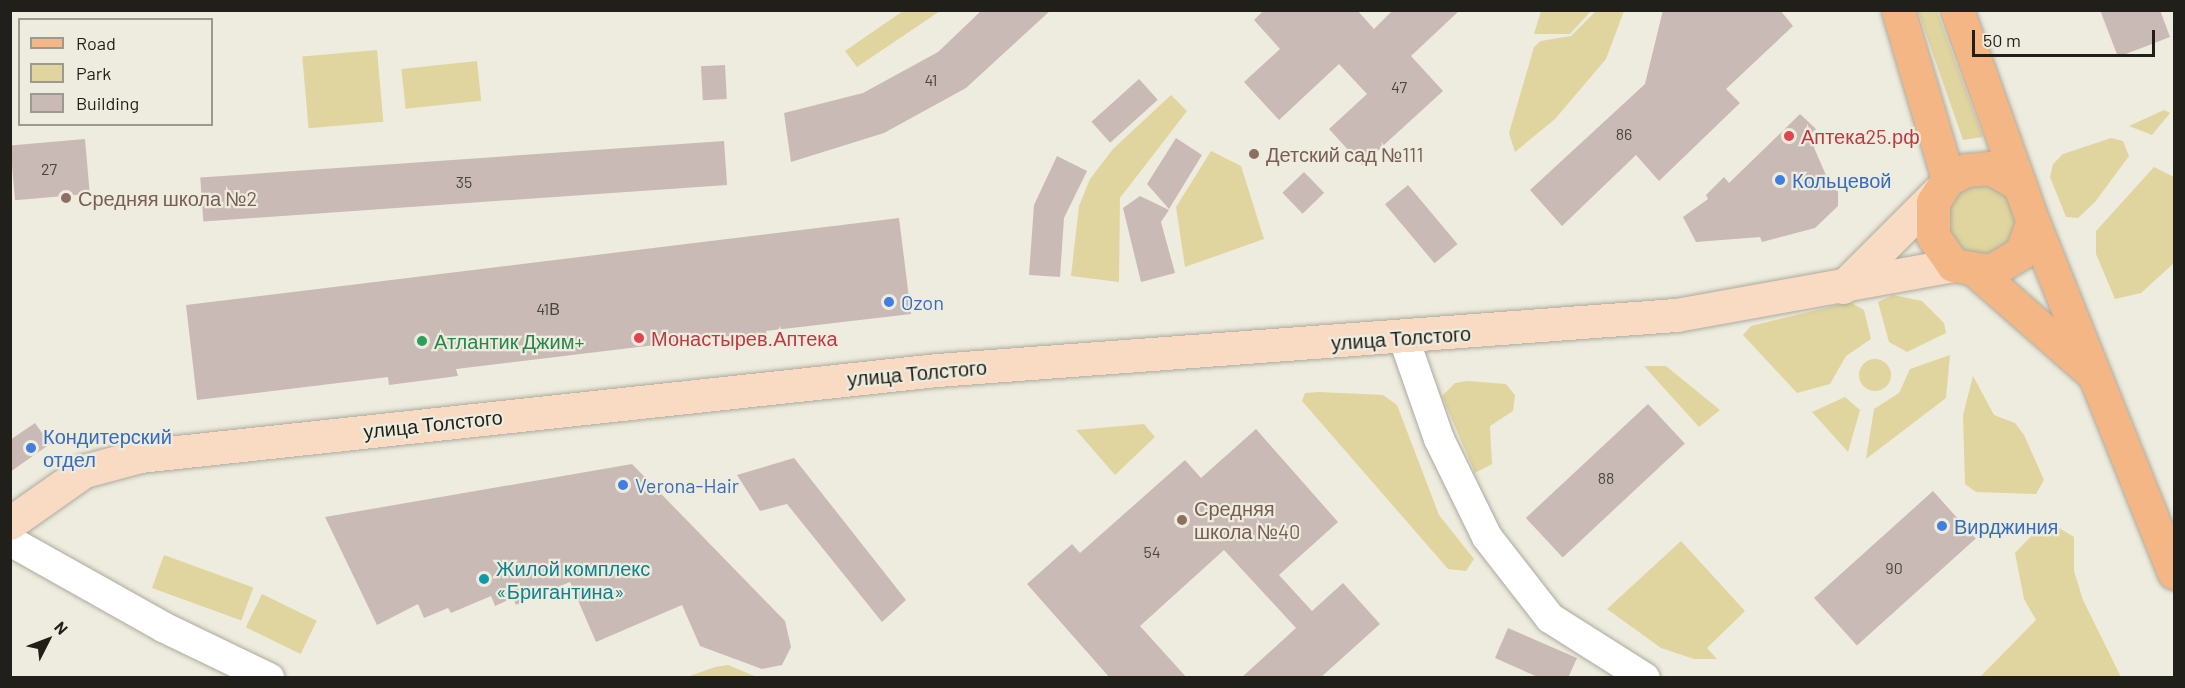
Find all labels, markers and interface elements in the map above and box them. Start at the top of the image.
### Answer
legend [18,18,213,126]
scale bar [1975,18,2158,56]
text: 50 m [1983,29,2021,51]
text: Road [76,32,116,54]
text: Park [76,62,111,84]
house number: 41 [925,70,937,90]
house number: 47 [1391,77,1407,97]
text: Building [76,92,139,114]
house number: 86 [1616,124,1632,144]
place label: Аптека25.рф [1801,124,1920,148]
marker: Аптека25.рф [1782,129,1796,143]
place label: Детский сад №111 [1266,142,1423,166]
marker: Детский сад №111 [1247,147,1261,161]
house number: 27 [41,159,57,179]
place label: Кольцевой [1792,168,1891,192]
house number: 35 [456,172,472,192]
marker: Кольцевой [1773,173,1787,187]
place label: Средняя школа №2 [78,186,257,210]
marker: Средняя школа №2 [59,191,73,205]
place label: Ozon [901,290,944,314]
marker: Ozon [882,295,896,309]
house number: 41В [536,299,560,319]
street label: улица Толстого [1330,321,1472,355]
place label: Монастырев.Аптека [651,326,838,350]
place label: Атлантик Джим+ [434,329,584,353]
marker: Монастырев.Аптека [632,331,646,345]
marker: Атлантик Джим+ [415,334,429,348]
street label: улица Толстого [846,355,988,391]
street label: улица Толстого [362,405,504,443]
place label: Кондитерский отдел [43,424,172,471]
marker: Кондитерский отдел [24,441,38,455]
house number: 88 [1598,468,1614,488]
place label: Verona-Hair [635,473,739,497]
marker: Verona-Hair [616,478,630,492]
place label: Средняя школа №40 [1194,496,1300,543]
marker: Средняя школа №40 [1175,513,1189,527]
place label: Вирджиния [1954,514,2058,538]
marker: Вирджиния [1935,519,1949,533]
house number: 54 [1143,542,1161,562]
place label: Жилой комплекс «Бригантина» [496,556,650,603]
house number: 90 [1885,558,1903,578]
marker: Жилой комплекс «Бригантина» [477,572,491,586]
north arrow [18,610,78,670]
text: N [51,617,72,638]

